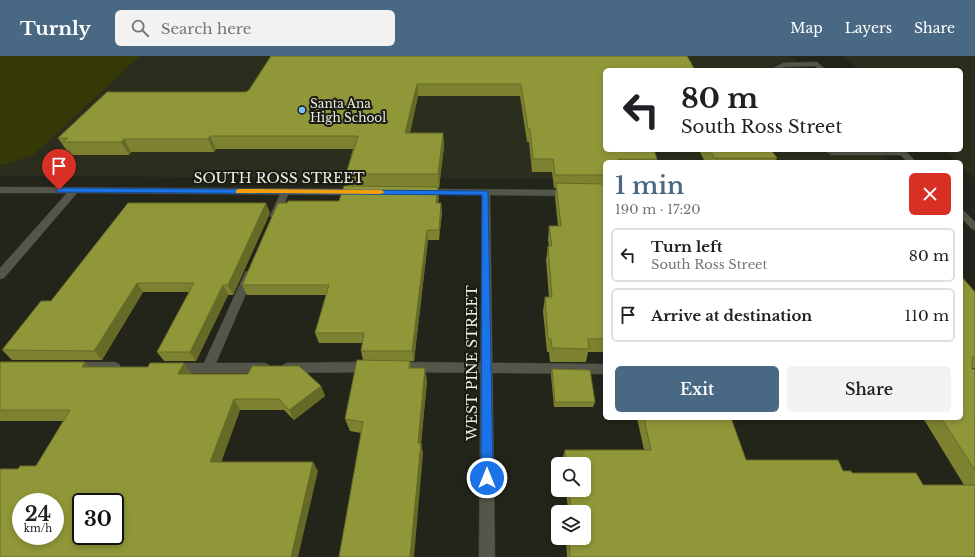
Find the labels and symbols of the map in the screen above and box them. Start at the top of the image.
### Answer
place label: Santa Ana High School [310,96,386,125]
marker: Santa Ana High School [297,105,307,115]
pin [42,149,76,190]
street label: SOUTH ROSS STREET [193,169,365,187]
street label: WEST PINE STREET [463,285,481,442]
position arrow [466,457,508,499]
speed limit sign: 30 [72,493,124,545]

